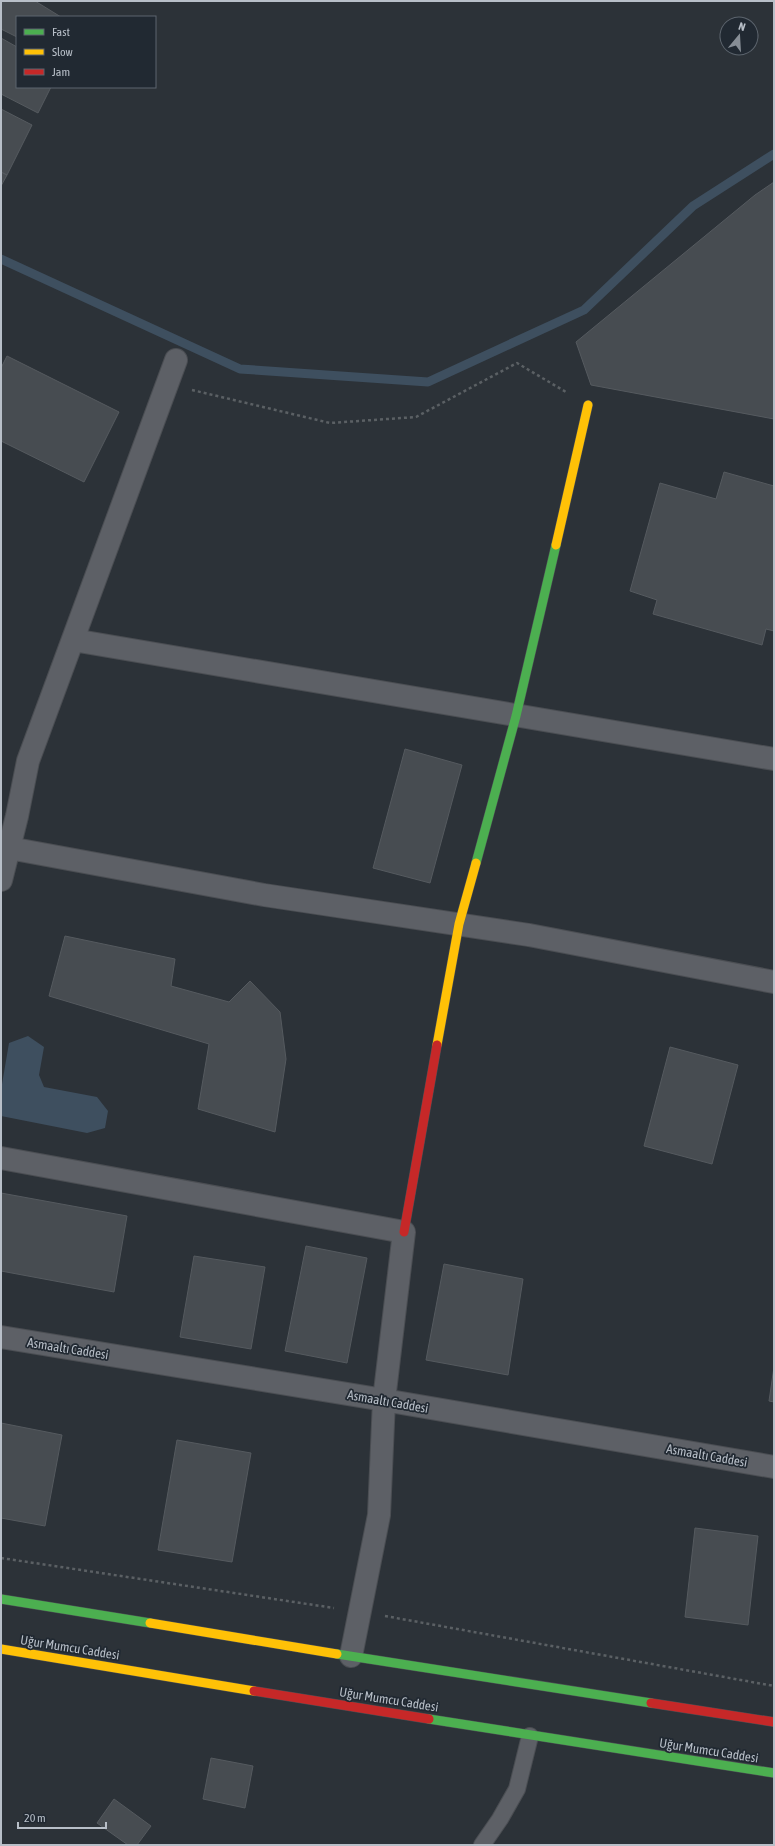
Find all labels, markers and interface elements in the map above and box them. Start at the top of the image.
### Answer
legend [16,16,156,88]
north arrow [719,16,759,56]
text: N [737,20,747,33]
text: Fast [52,25,70,39]
text: Slow [52,45,73,59]
text: Jam [52,65,70,79]
street label: Asmaaltı Caddesi [26,1335,110,1362]
street label: Asmaaltı Caddesi [346,1387,430,1416]
street label: Asmaaltı Caddesi [665,1441,749,1470]
street label: Uğur Mumcu Caddesi [19,1632,121,1663]
street label: Uğur Mumcu Caddesi [338,1684,440,1715]
street label: Uğur Mumcu Caddesi [658,1735,760,1766]
scale bar [18,1804,106,1830]
text: 20 m [24,1811,46,1825]

